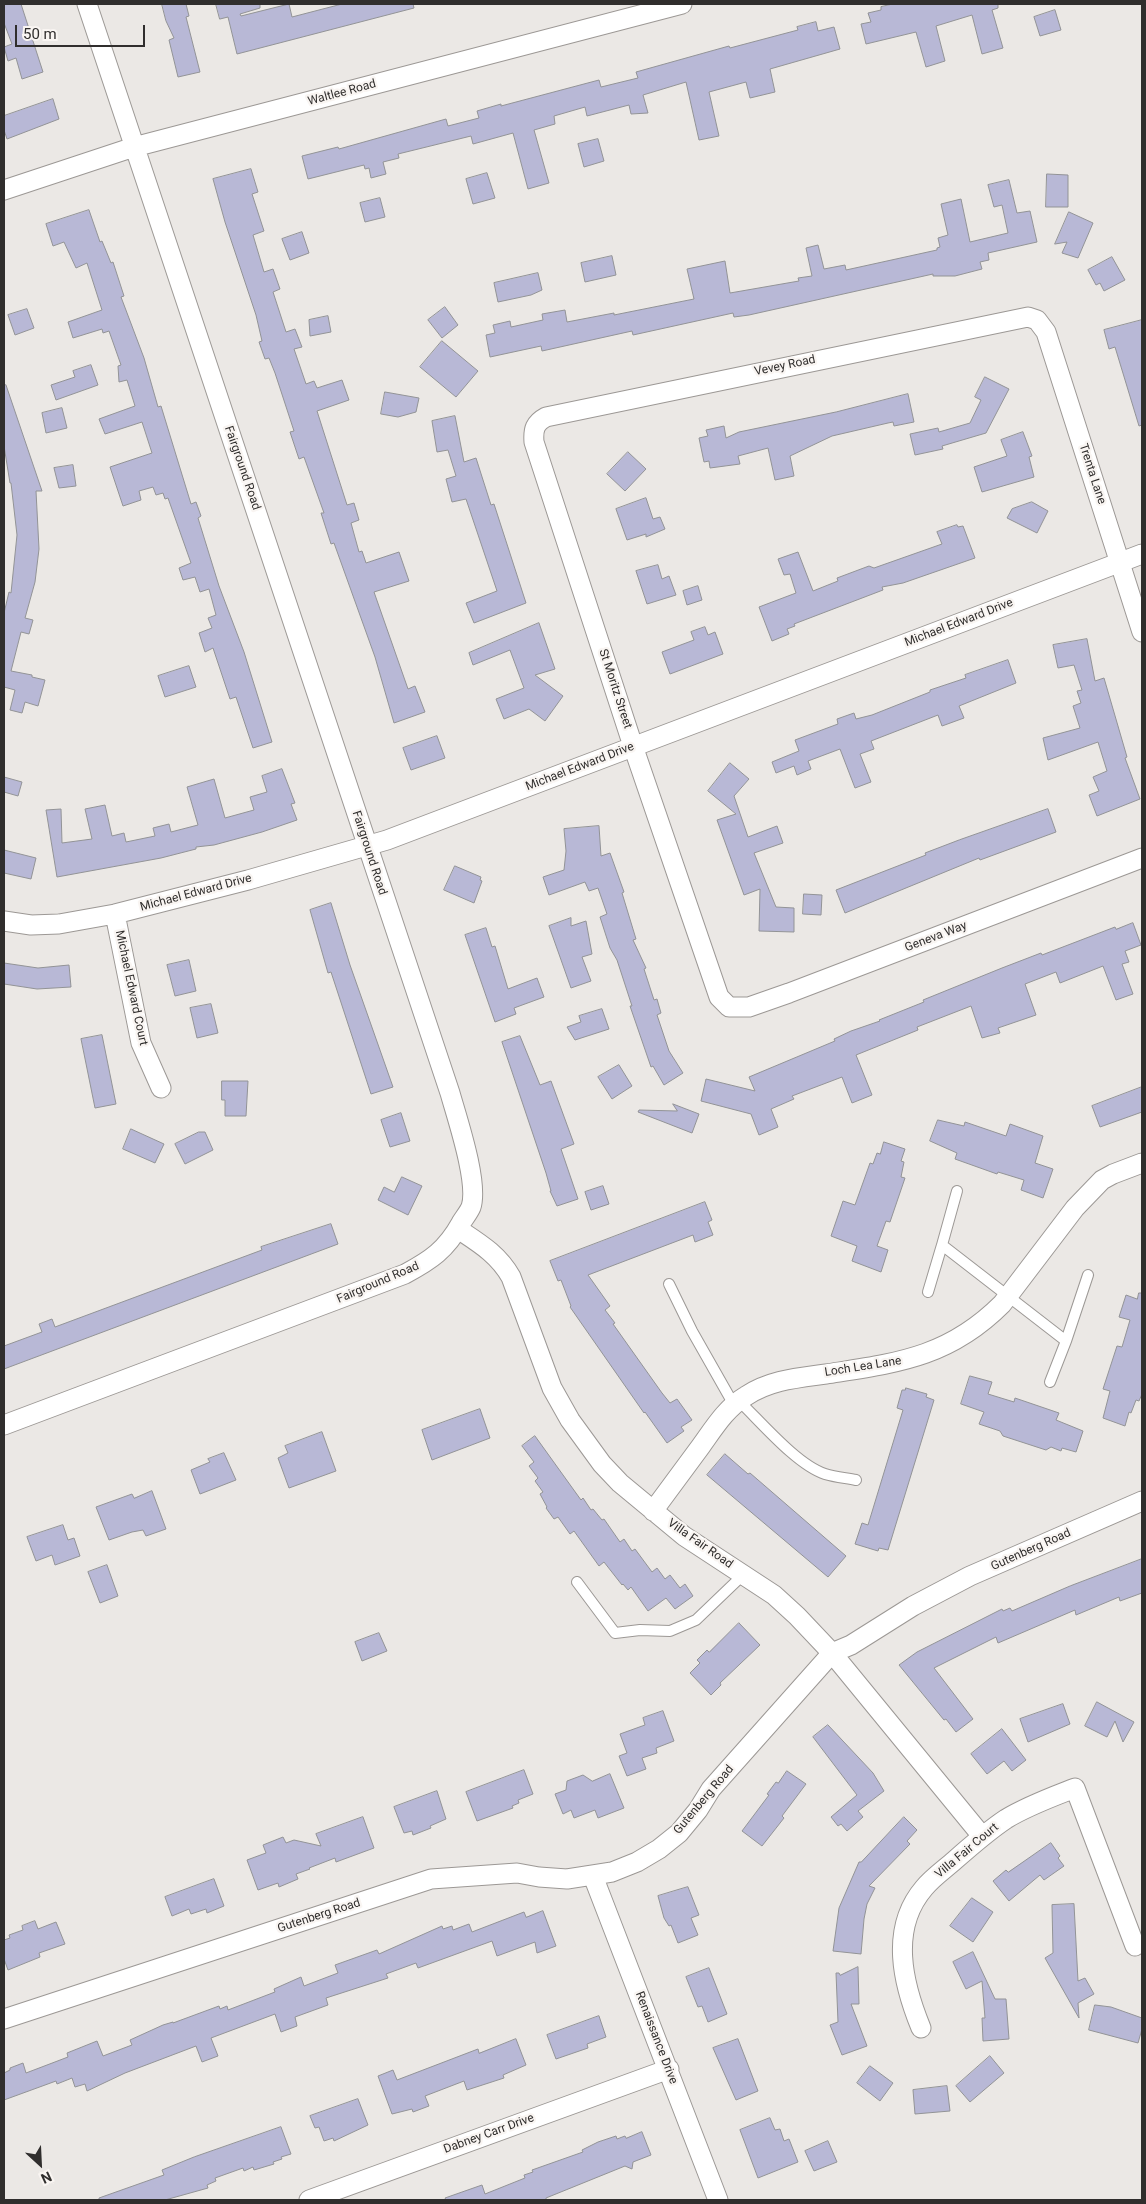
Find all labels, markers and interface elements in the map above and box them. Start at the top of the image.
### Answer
scale bar [18,15,148,47]
text: 50 m [23,25,57,43]
street label: Waltlee Road [306,77,378,109]
street label: Vevey Road [753,353,817,379]
street label: Fairground Road [221,424,263,512]
street label: Trenta Lane [1075,442,1109,506]
street label: Michael Edward Drive [903,596,1015,650]
street label: St Moritz Street [595,647,635,731]
street label: Michael Edward Drive [524,740,636,794]
street label: Fairground Road [349,809,389,897]
street label: Michael Edward Drive [139,871,253,915]
street label: Geneva Way [903,919,969,955]
street label: Michael Edward Court [112,929,150,1047]
street label: Fairground Road [335,1259,421,1307]
street label: Loch Lea Lane [824,1354,902,1380]
street label: Villa Fair Road [665,1516,735,1572]
street label: Gutenberg Road [989,1526,1073,1574]
street label: Gutenberg Road [671,1762,737,1838]
street label: Villa Fair Court [932,1820,1002,1882]
street label: Gutenberg Road [276,1896,362,1936]
street label: Renaissance Drive [632,1990,680,2086]
street label: Dabney Carr Drive [442,2111,536,2157]
north arrow [15,2139,65,2189]
text: N [38,2168,54,2187]

